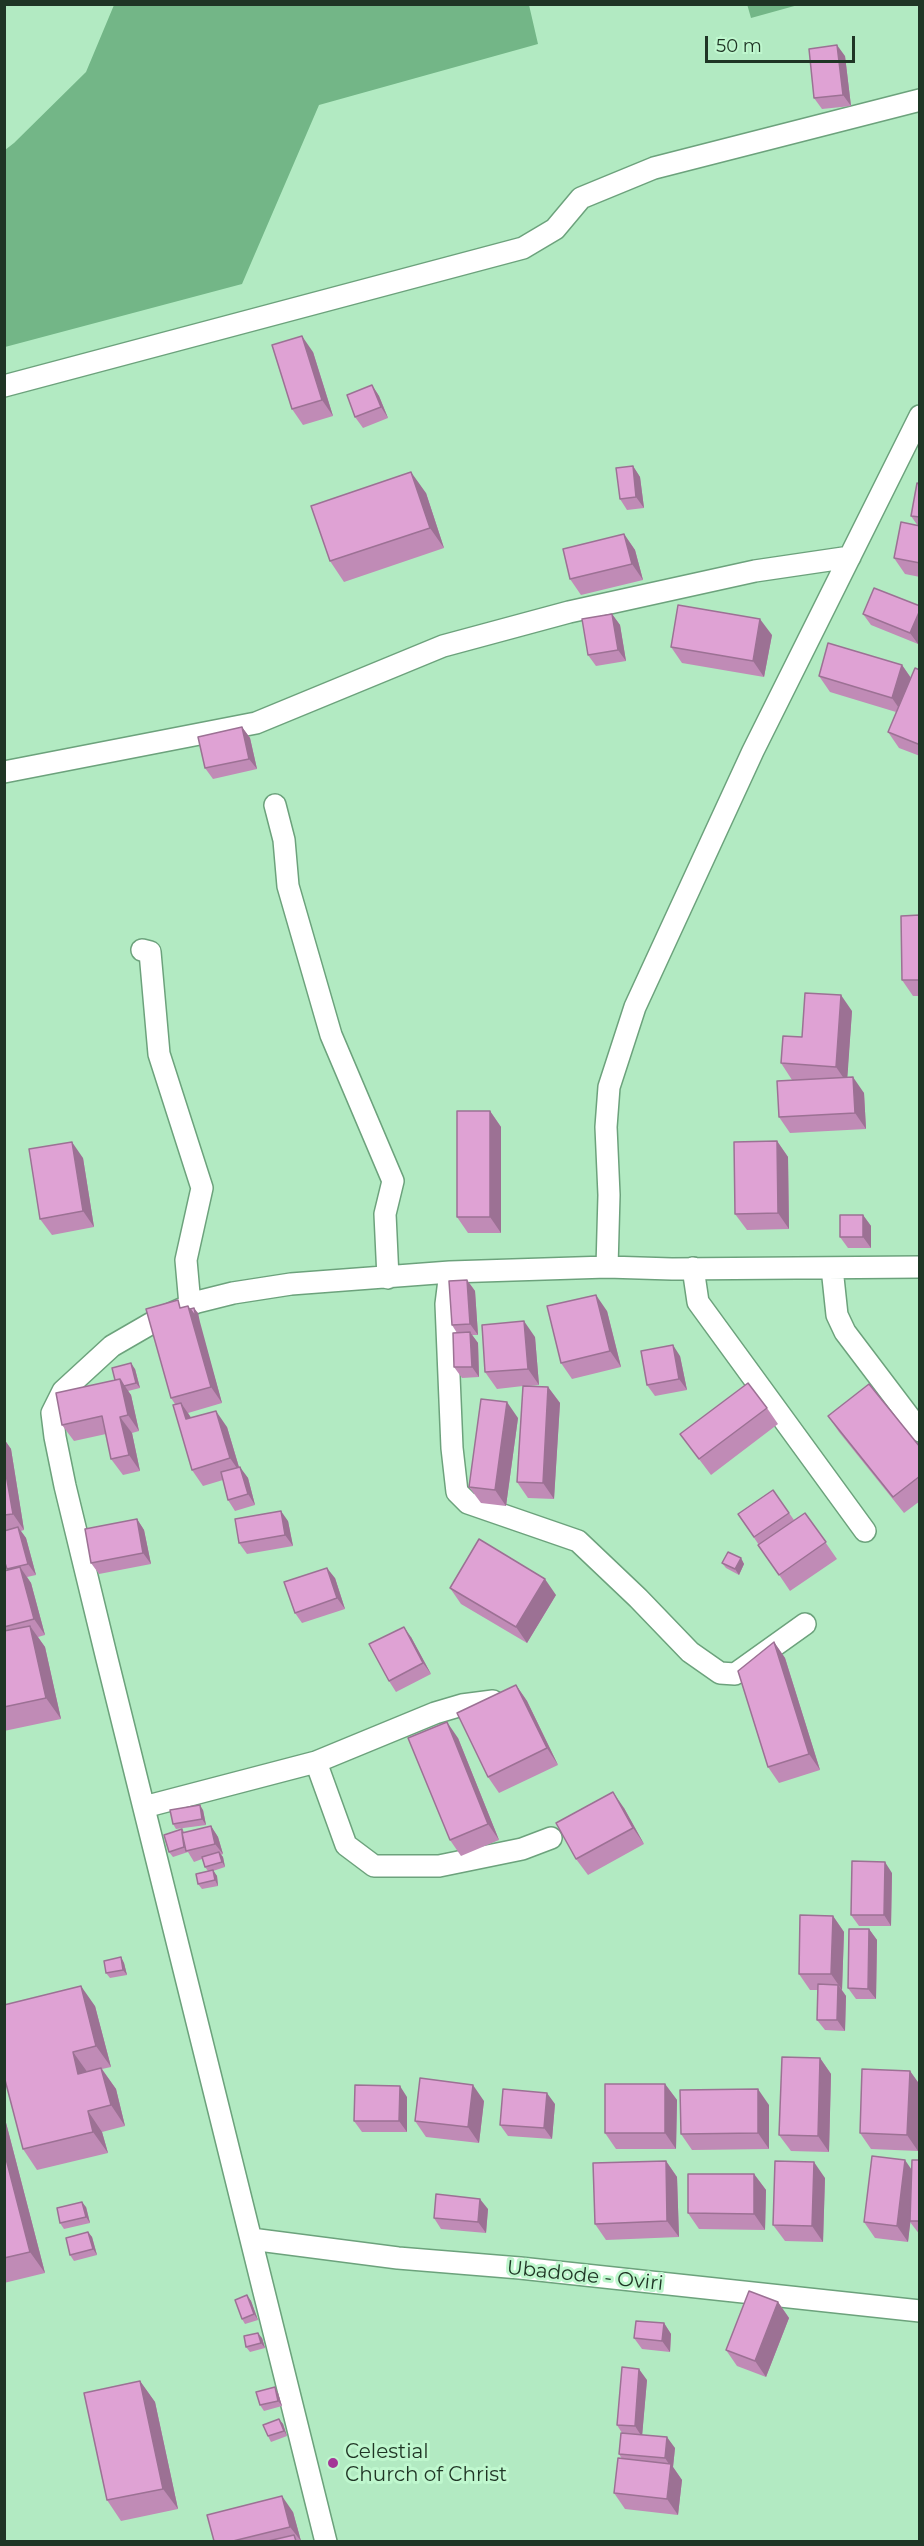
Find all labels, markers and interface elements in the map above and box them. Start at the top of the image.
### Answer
scale bar [708,24,858,62]
text: 50 m [716,35,762,57]
street label: Ubadode - Oviri [506,2256,664,2296]
place label: Celestial Church of Christ [345,2440,507,2487]
marker: Celestial Church of Christ [326,2456,340,2470]

